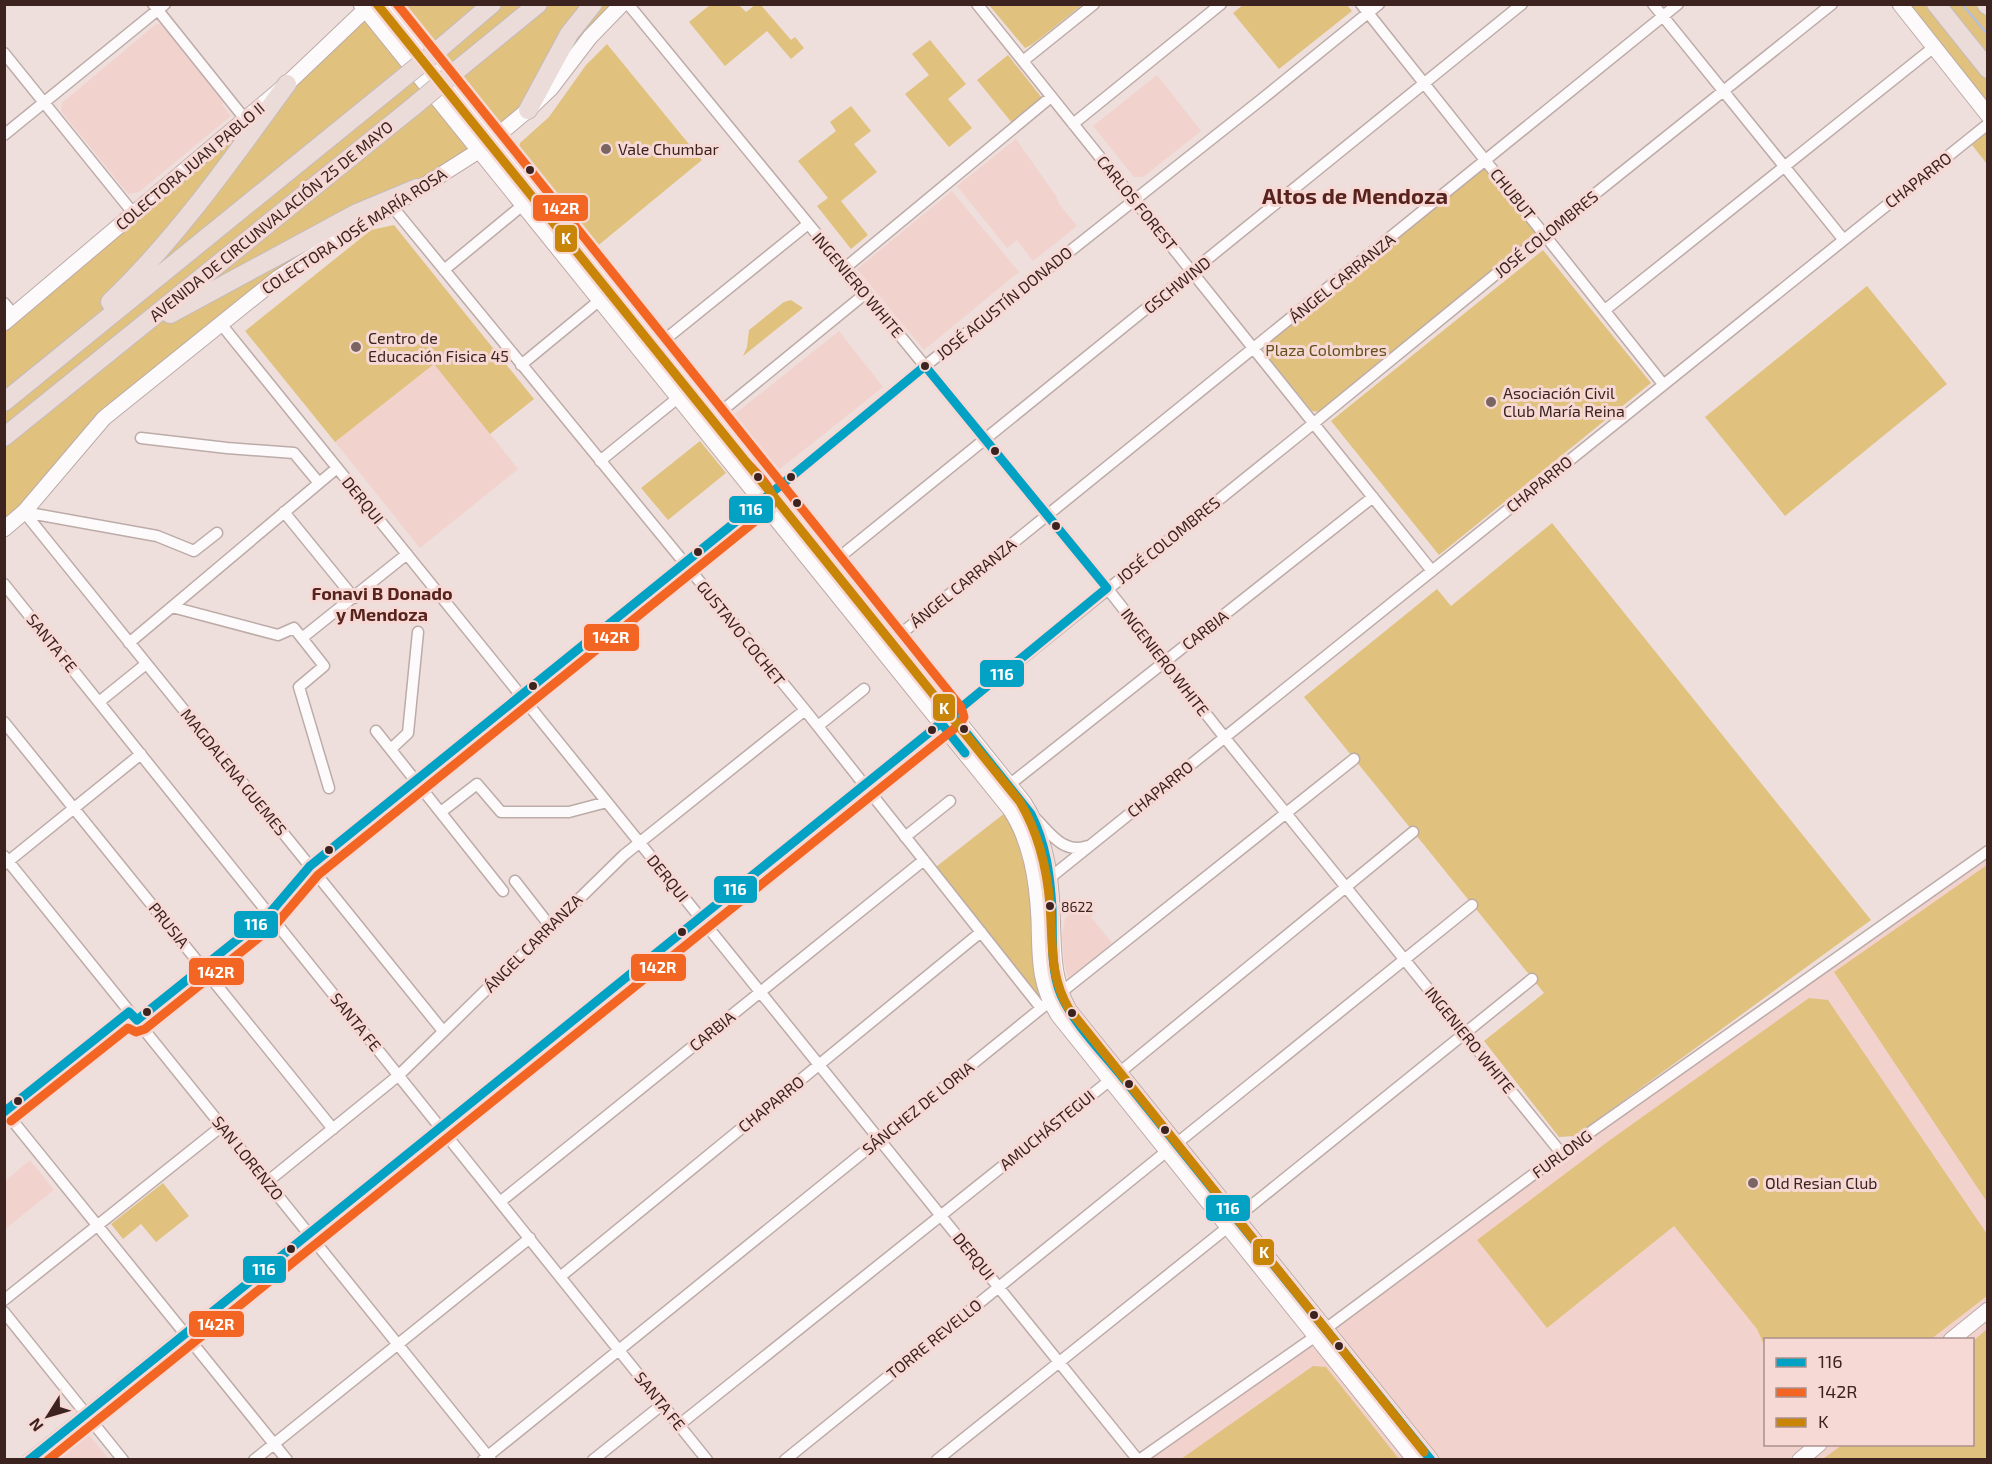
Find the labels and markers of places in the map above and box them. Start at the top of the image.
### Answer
place label: Vale Chumbar [618,139,719,158]
marker: Vale Chumbar [599,142,613,156]
unlabelled marker [524,164,536,176]
place label: Centro de Educación Fisica 45 [368,328,509,365]
marker: Centro de Educación Fisica 45 [349,340,363,354]
unlabelled marker [919,360,931,372]
place label: Asociación Civil Club María Reina [1503,383,1625,420]
marker: Asociación Civil Club María Reina [1484,395,1498,409]
unlabelled marker [989,445,1001,457]
unlabelled marker [752,471,764,483]
unlabelled marker [785,471,797,483]
unlabelled marker [791,497,803,509]
unlabelled marker [1050,520,1062,532]
unlabelled marker [692,546,704,558]
unlabelled marker [527,680,539,692]
unlabelled marker [958,723,970,735]
unlabelled marker [926,724,938,736]
unlabelled marker [323,844,335,856]
place label: 8622 [1061,898,1093,915]
marker: 8622 [1044,900,1056,912]
unlabelled marker [676,926,688,938]
unlabelled marker [141,1006,153,1018]
unlabelled marker [1066,1007,1078,1019]
unlabelled marker [1123,1078,1135,1090]
unlabelled marker [12,1095,24,1107]
unlabelled marker [1159,1124,1171,1136]
place label: Old Resian Club [1765,1173,1877,1192]
marker: Old Resian Club [1746,1176,1760,1190]
unlabelled marker [285,1243,297,1255]
unlabelled marker [1308,1309,1320,1321]
unlabelled marker [1333,1340,1345,1352]

